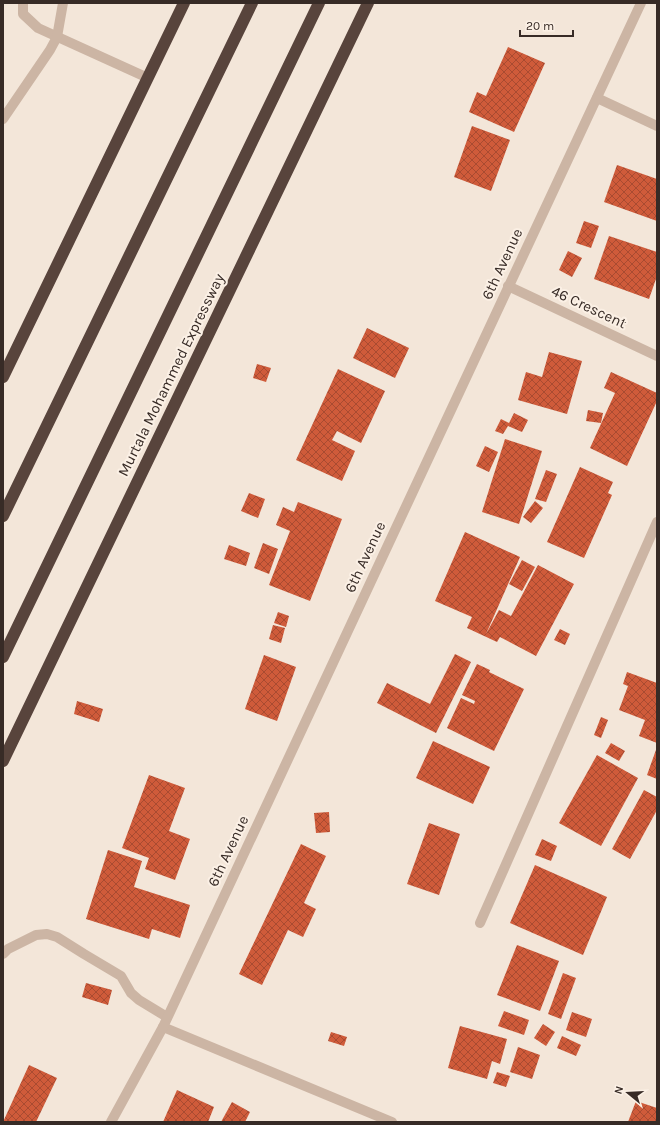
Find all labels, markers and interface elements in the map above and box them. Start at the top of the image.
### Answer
scale bar [520,12,573,38]
text: 20 m [526,19,554,33]
street label: 6th Avenue [478,226,526,302]
street label: Murtala Mohammed Expressway [114,271,228,479]
street label: 46 Crescent [549,282,630,332]
street label: 6th Avenue [341,519,389,595]
street label: 6th Avenue [204,813,252,889]
north arrow [608,1073,648,1113]
text: N [612,1084,626,1096]

